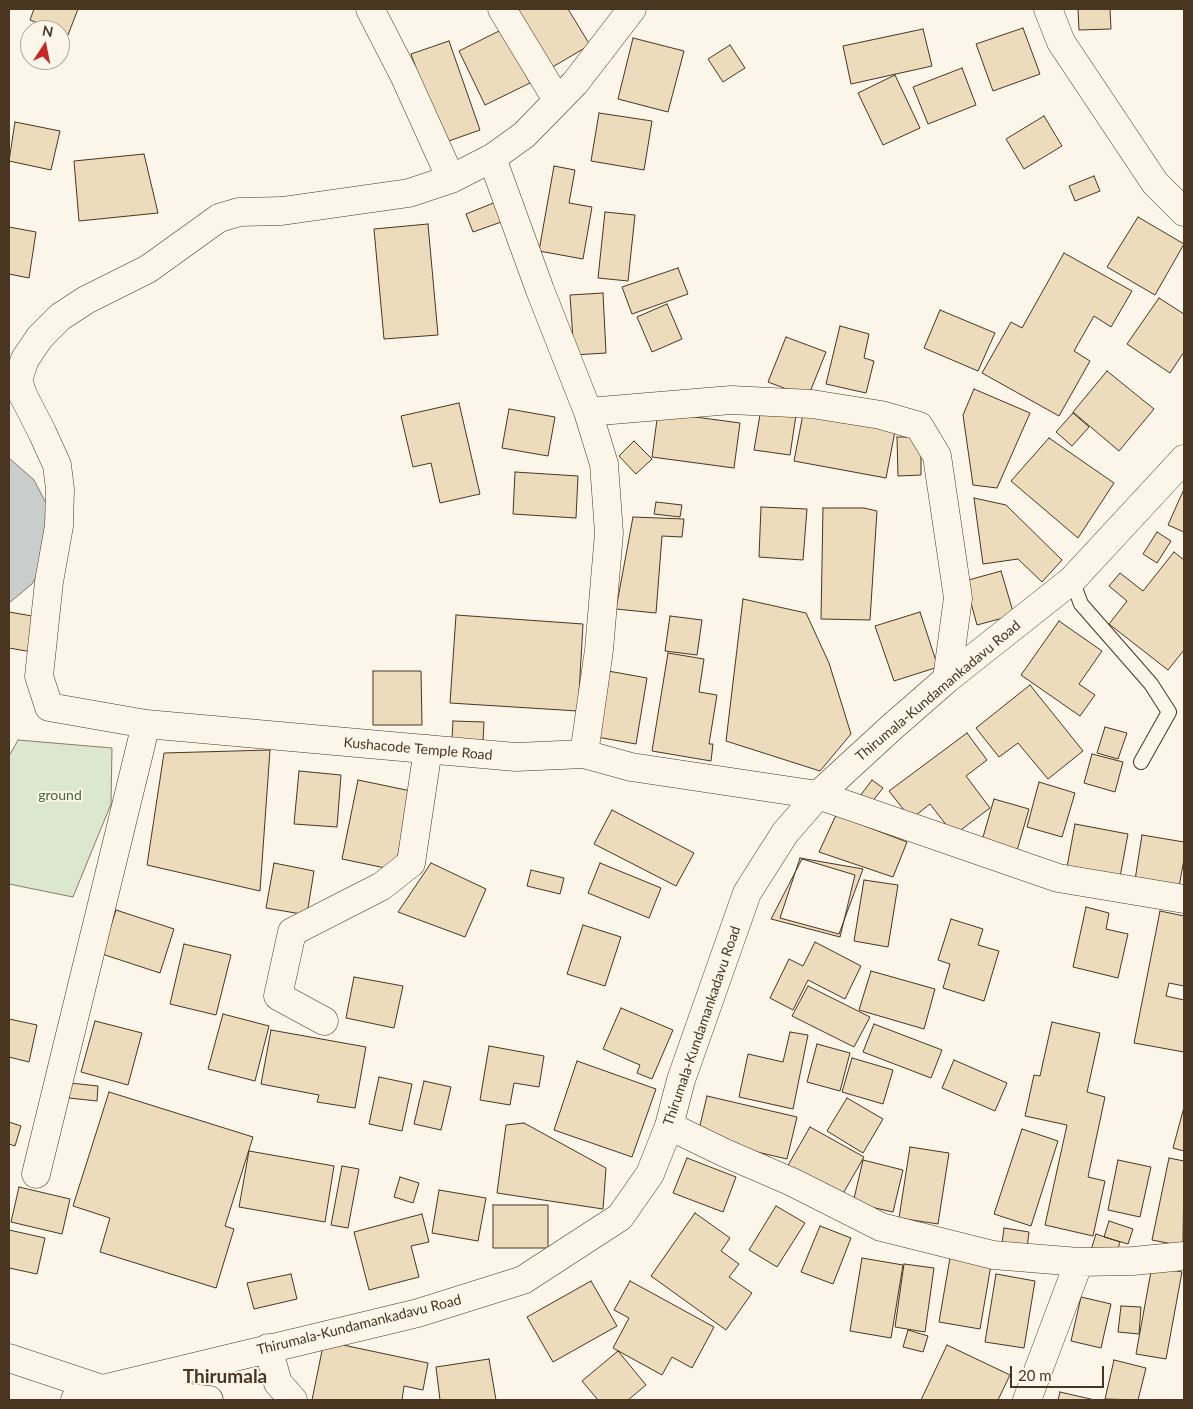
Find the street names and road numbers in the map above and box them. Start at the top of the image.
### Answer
street label: Thirumala-Kundamankadavu Road [852,617,1024,765]
street label: Kushacode Temple Road [343,734,493,764]
street label: Thirumala-Kundamankadavu Road [660,924,744,1128]
street label: Thirumala-Kundamankadavu Road [255,1291,463,1359]

